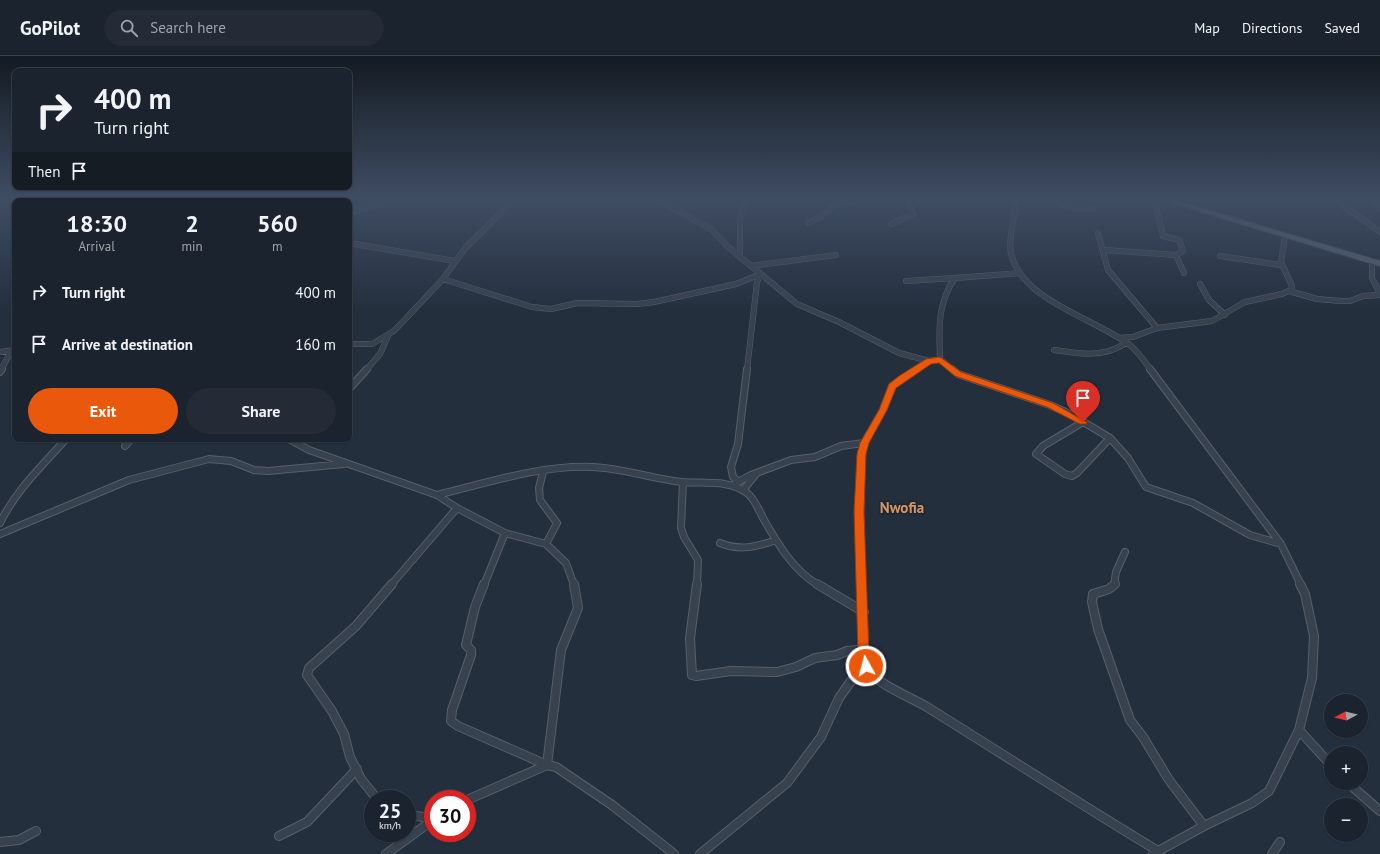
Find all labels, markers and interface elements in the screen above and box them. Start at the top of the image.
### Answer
search box [104,10,384,46]
text: GoPilot [20,16,80,40]
icon: search [118,17,140,39]
text: Search here [150,18,226,37]
text: Map [1194,19,1220,37]
text: Directions [1242,19,1302,37]
text: Saved [1324,19,1360,37]
text: 400 m [94,80,171,117]
icon: right [28,84,80,136]
text: Turn right [94,116,169,139]
icon: arrive [68,160,90,182]
text: Then [28,162,60,181]
text: 18:30 [66,208,127,239]
text: 2 [185,208,199,239]
text: 560 [257,208,298,239]
text: Arrival [79,238,115,255]
text: min [181,238,203,255]
text: m [272,238,283,255]
icon: right [28,281,50,303]
text: Turn right [62,283,125,302]
text: 400 m [295,283,336,302]
icon: arrive [28,333,50,355]
text: Arrive at destination [62,335,193,354]
text: 160 m [295,335,336,354]
pin [1066,381,1100,422]
icon: arrive [1072,387,1094,409]
button: Exit [28,388,178,434]
button: Share [186,388,336,434]
district label: Nwofia [880,498,924,517]
position arrow [845,645,887,687]
north arrow [1324,694,1368,738]
map controls [1324,694,1368,842]
button: + [1324,746,1368,790]
speed limit sign: 30 [424,790,476,842]
text: 25 [379,798,401,824]
button: − [1324,798,1368,842]
text: km/h [379,819,401,832]

